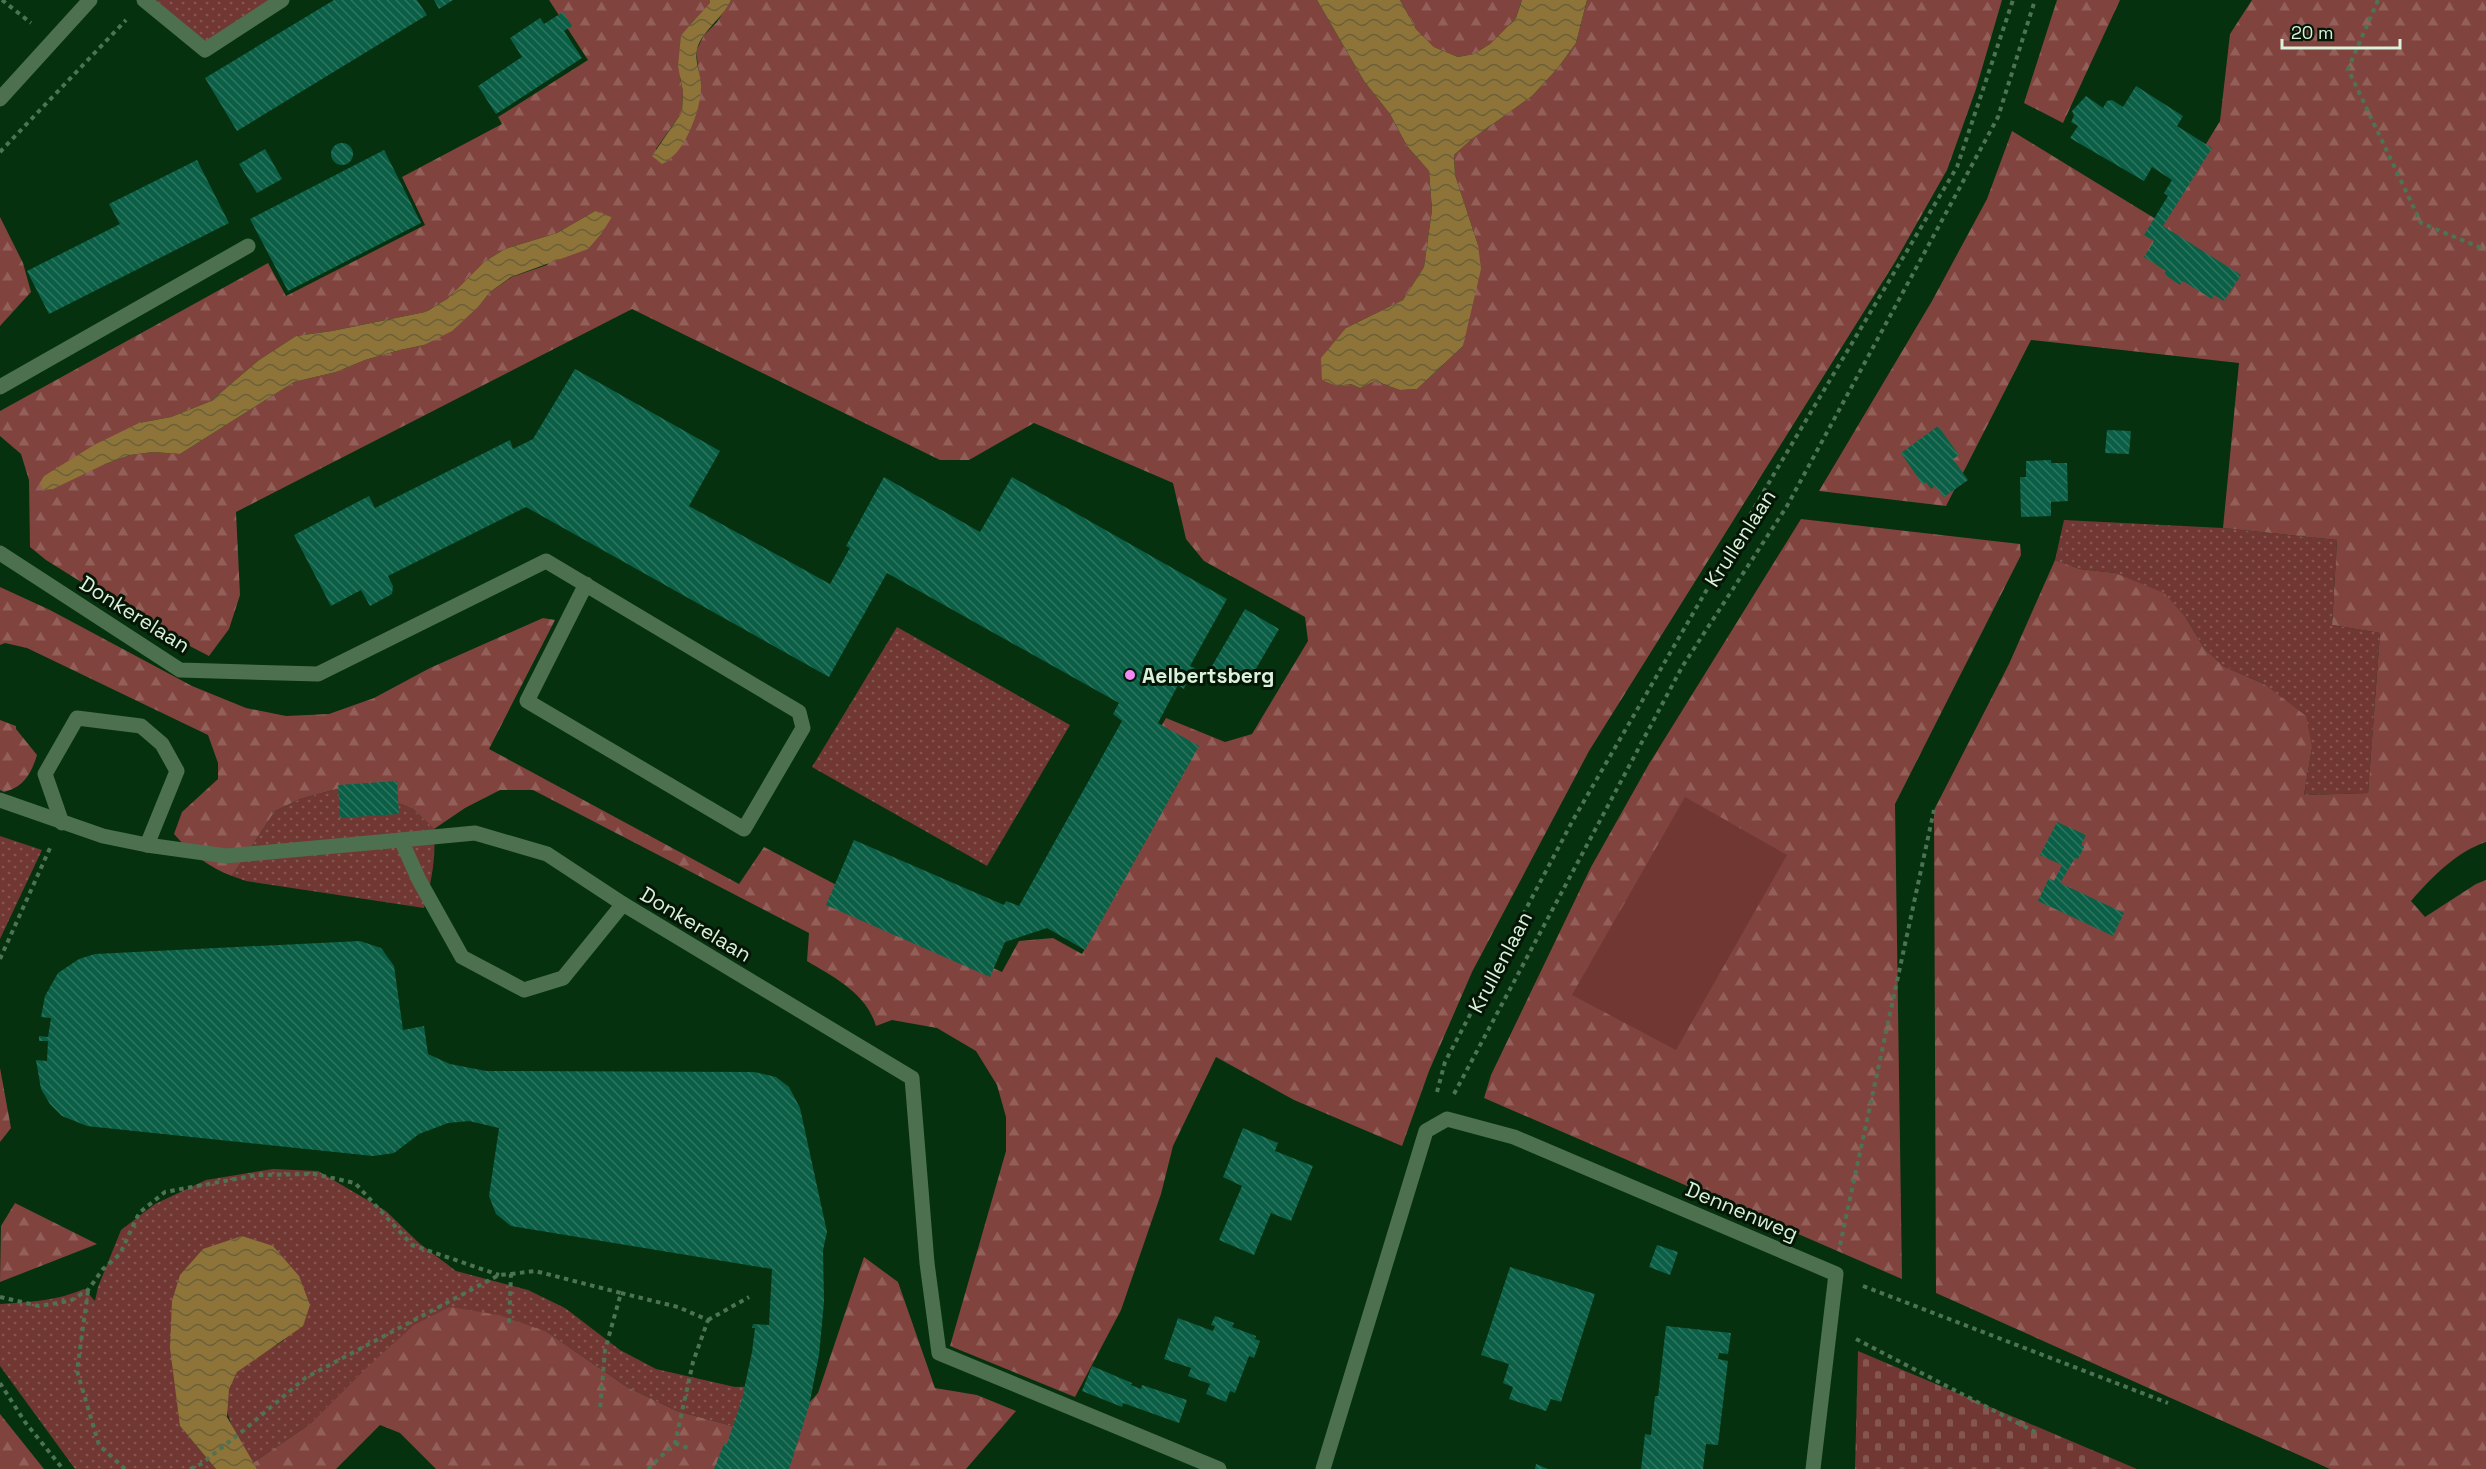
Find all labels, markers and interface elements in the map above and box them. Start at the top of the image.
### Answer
scale bar [2282,12,2400,50]
text: 20 m [2291,21,2334,44]
street label: Krullenlaan [1698,484,1782,592]
street label: Donkerelaan [75,569,195,659]
place label: Aelbertsberg [1142,662,1274,689]
marker: Aelbertsberg [1123,668,1137,682]
street label: Donkerelaan [635,880,757,968]
street label: Krullenlaan [1462,907,1538,1017]
street label: Dennenweg [1682,1175,1802,1247]

